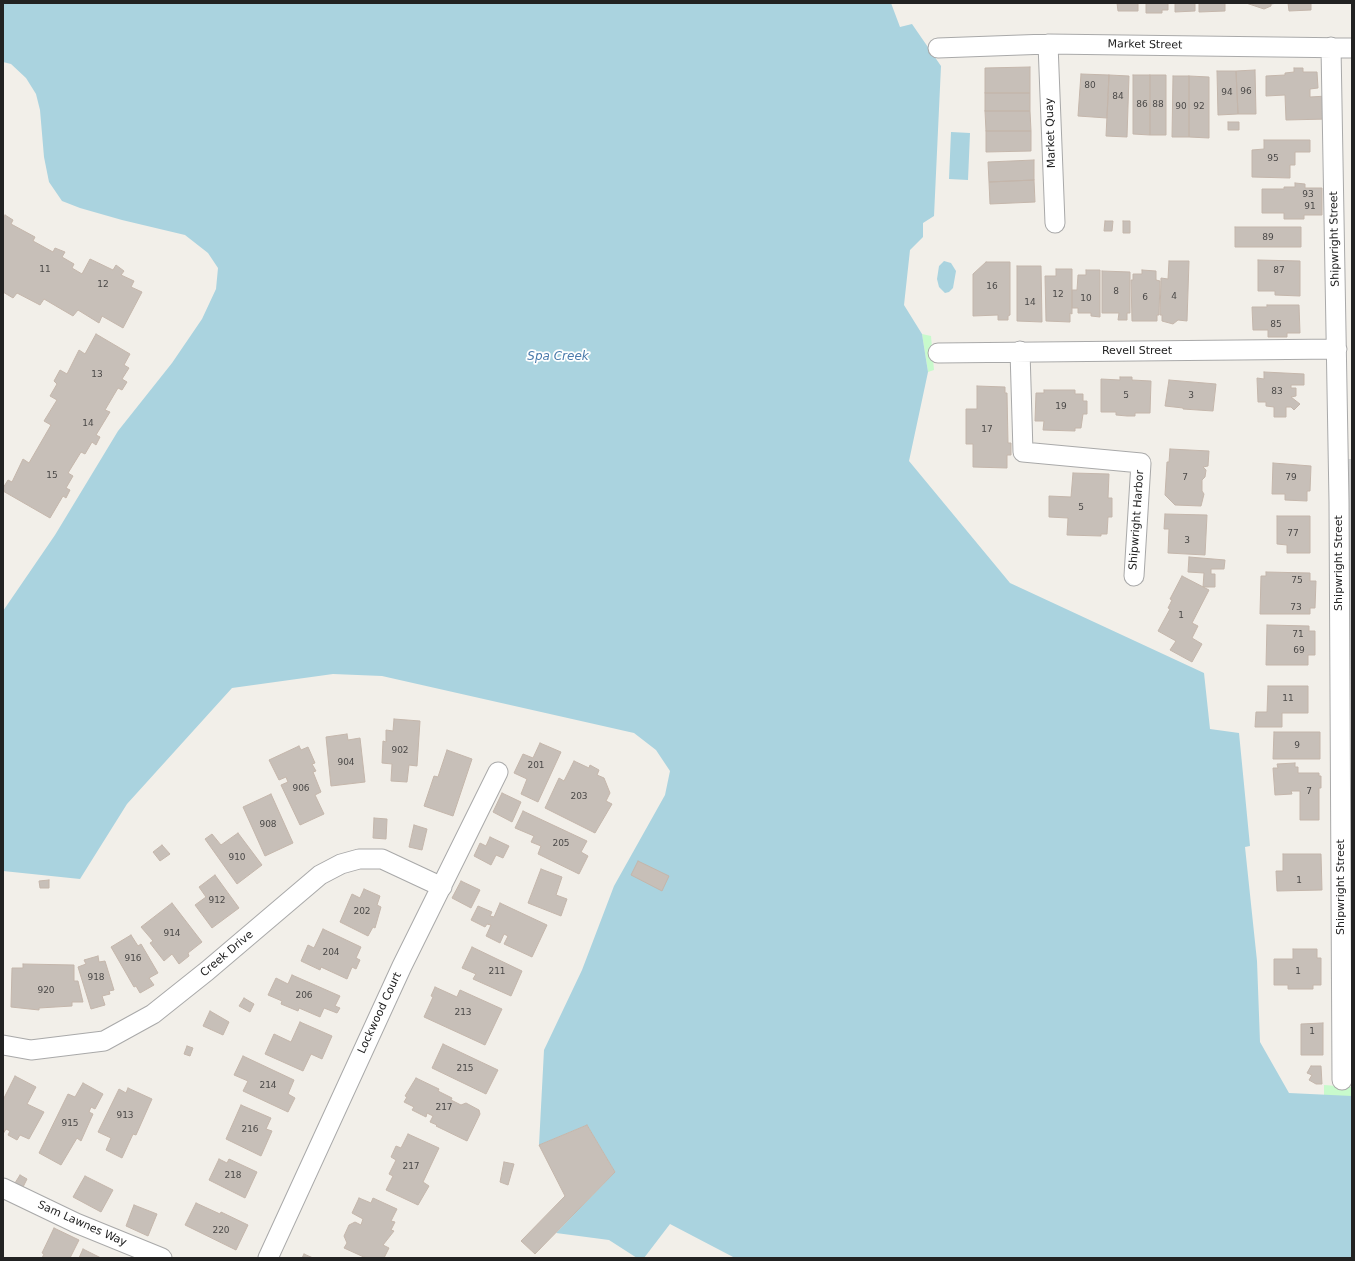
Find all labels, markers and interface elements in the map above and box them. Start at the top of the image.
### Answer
street label: Market Street [1108,38,1182,52]
house number: 80 [1084,81,1096,91]
house number: 96 [1240,87,1252,97]
house number: 94 [1221,88,1233,98]
house number: 84 [1112,92,1124,102]
street label: Market Quay [1043,98,1059,168]
house number: 86 [1136,100,1148,110]
house number: 88 [1152,100,1164,110]
house number: 90 [1175,102,1187,112]
house number: 92 [1193,102,1205,112]
house number: 95 [1267,154,1279,164]
house number: 93 [1302,190,1314,200]
street label: Shipwright Street [1328,191,1342,287]
house number: 91 [1304,202,1316,212]
house number: 89 [1262,233,1274,243]
house number: 11 [39,265,51,275]
house number: 87 [1273,266,1285,276]
house number: 12 [97,280,109,290]
house number: 16 [986,282,998,292]
house number: 8 [1113,287,1119,297]
house number: 12 [1052,290,1064,300]
house number: 4 [1171,292,1177,302]
house number: 6 [1142,293,1148,303]
house number: 10 [1080,294,1092,304]
house number: 14 [1024,298,1036,308]
house number: 85 [1270,320,1282,330]
street label: Revell Street [1102,344,1172,358]
water label: Spa Creek [527,350,589,364]
house number: 13 [91,370,103,380]
house number: 83 [1271,387,1283,397]
house number: 5 [1123,391,1129,401]
house number: 3 [1188,391,1194,401]
house number: 19 [1055,402,1067,412]
house number: 14 [82,419,94,429]
house number: 17 [981,425,993,435]
street label: Shipwright Harbor [1127,470,1147,570]
house number: 15 [46,471,58,481]
house number: 7 [1182,473,1188,483]
house number: 79 [1285,473,1297,483]
house number: 5 [1078,503,1084,513]
street label: Shipwright Street [1332,515,1346,611]
house number: 77 [1287,529,1299,539]
house number: 3 [1184,536,1190,546]
house number: 75 [1291,576,1303,586]
house number: 73 [1290,603,1302,613]
house number: 1 [1178,611,1184,621]
house number: 71 [1292,630,1304,640]
house number: 69 [1293,646,1305,656]
house number: 11 [1282,694,1294,704]
house number: 9 [1294,741,1300,751]
house number: 902 [391,746,409,756]
house number: 904 [337,758,355,768]
house number: 201 [527,761,545,771]
house number: 906 [292,784,310,794]
house number: 7 [1306,787,1312,797]
house number: 203 [570,792,588,802]
house number: 908 [259,820,277,830]
house number: 205 [552,839,570,849]
street label: Shipwright Street [1334,839,1348,935]
house number: 910 [228,853,246,863]
house number: 1 [1296,876,1302,886]
house number: 912 [208,896,226,906]
house number: 202 [353,907,371,917]
street label: Creek Drive [198,928,256,980]
house number: 914 [163,929,181,939]
house number: 204 [322,948,340,958]
house number: 916 [124,954,142,964]
house number: 211 [488,967,506,977]
house number: 1 [1295,967,1301,977]
street label: Lockwood Court [355,970,405,1056]
house number: 918 [87,973,105,983]
house number: 920 [37,986,55,996]
house number: 206 [295,991,313,1001]
house number: 213 [454,1008,472,1018]
house number: 1 [1309,1027,1315,1037]
house number: 215 [456,1064,474,1074]
house number: 214 [259,1081,277,1091]
house number: 217 [435,1103,453,1113]
house number: 913 [116,1111,134,1121]
house number: 915 [61,1119,79,1129]
house number: 216 [241,1125,259,1135]
house number: 217 [402,1162,420,1172]
house number: 218 [224,1171,242,1181]
street label: Sam Lawnes Way [35,1198,129,1250]
house number: 220 [212,1226,230,1236]

